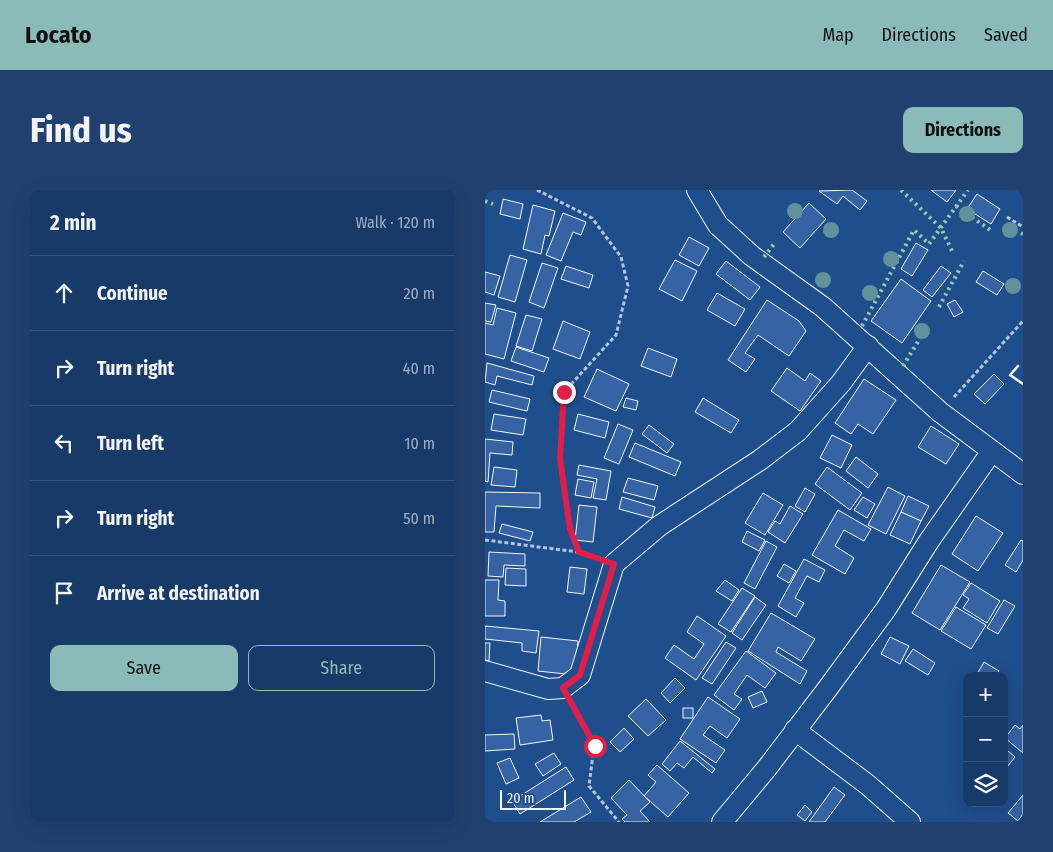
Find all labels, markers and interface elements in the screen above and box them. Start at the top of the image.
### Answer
text: Locato [25,21,91,49]
text: Map [822,24,854,46]
text: Directions [882,24,956,46]
text: Saved [984,24,1028,46]
button: Directions [903,107,1023,153]
text: Find us [30,109,132,151]
text: 2 min [50,210,97,236]
text: Walk · 120 m [356,213,435,232]
icon: ahead [50,279,78,307]
text: Continue [97,282,168,305]
text: 20 m [404,284,435,303]
icon: right [50,354,78,382]
text: Turn right [97,357,174,380]
text: 40 m [403,359,435,378]
route end [553,381,576,404]
icon: left [50,429,78,457]
text: Turn left [97,432,164,455]
text: 10 m [404,434,435,453]
icon: right [50,504,78,532]
text: Turn right [97,507,174,530]
text: 50 m [403,509,435,528]
icon: arrive [50,579,78,607]
text: Arrive at destination [97,582,260,605]
button: Save [50,645,238,691]
button: Share [248,645,435,691]
map controls [963,672,1008,807]
button: + [963,672,1008,717]
button: − [963,717,1008,762]
route start [584,735,607,758]
button: layers [963,762,1008,807]
scale bar [500,787,566,810]
text: 20 m [507,790,535,807]

